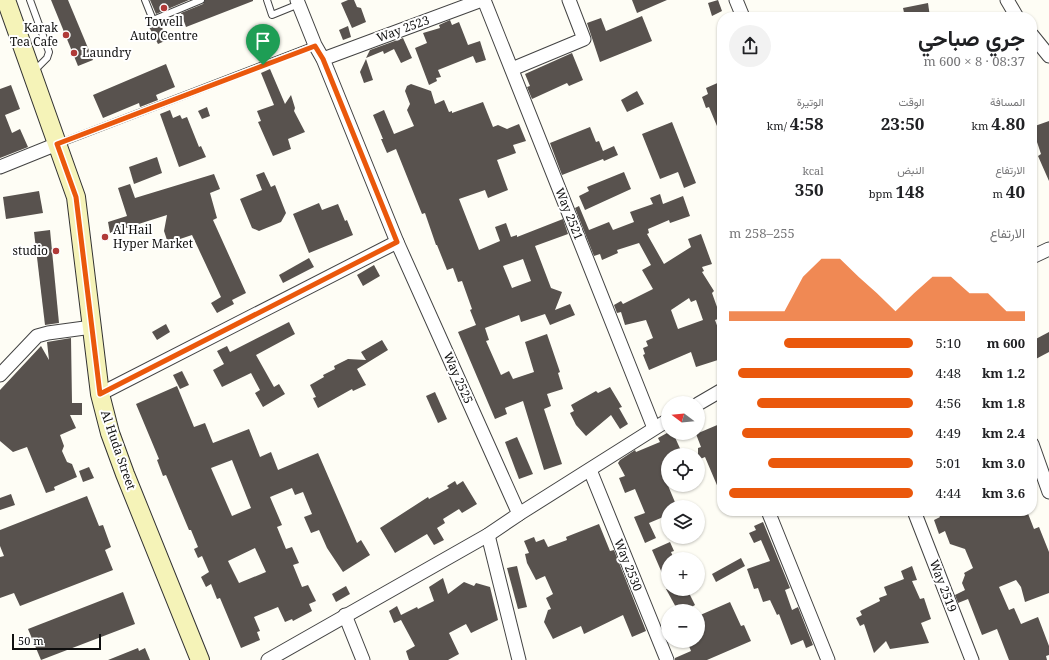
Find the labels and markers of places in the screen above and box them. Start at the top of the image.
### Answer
marker: Towell Auto Centre [159,3,169,13]
place label: Towell Auto Centre [130,13,198,44]
place label: Karak Tea Cafe [10,19,59,50]
pin [246,24,280,65]
marker: Karak Tea Cafe [61,30,71,40]
place label: Laundry [82,44,132,61]
marker: Laundry [69,48,79,58]
place label: Al Hail Hyper Market [113,221,193,252]
marker: Al Hail Hyper Market [100,232,110,242]
place label: studio [13,242,48,259]
marker: studio [51,246,61,256]

